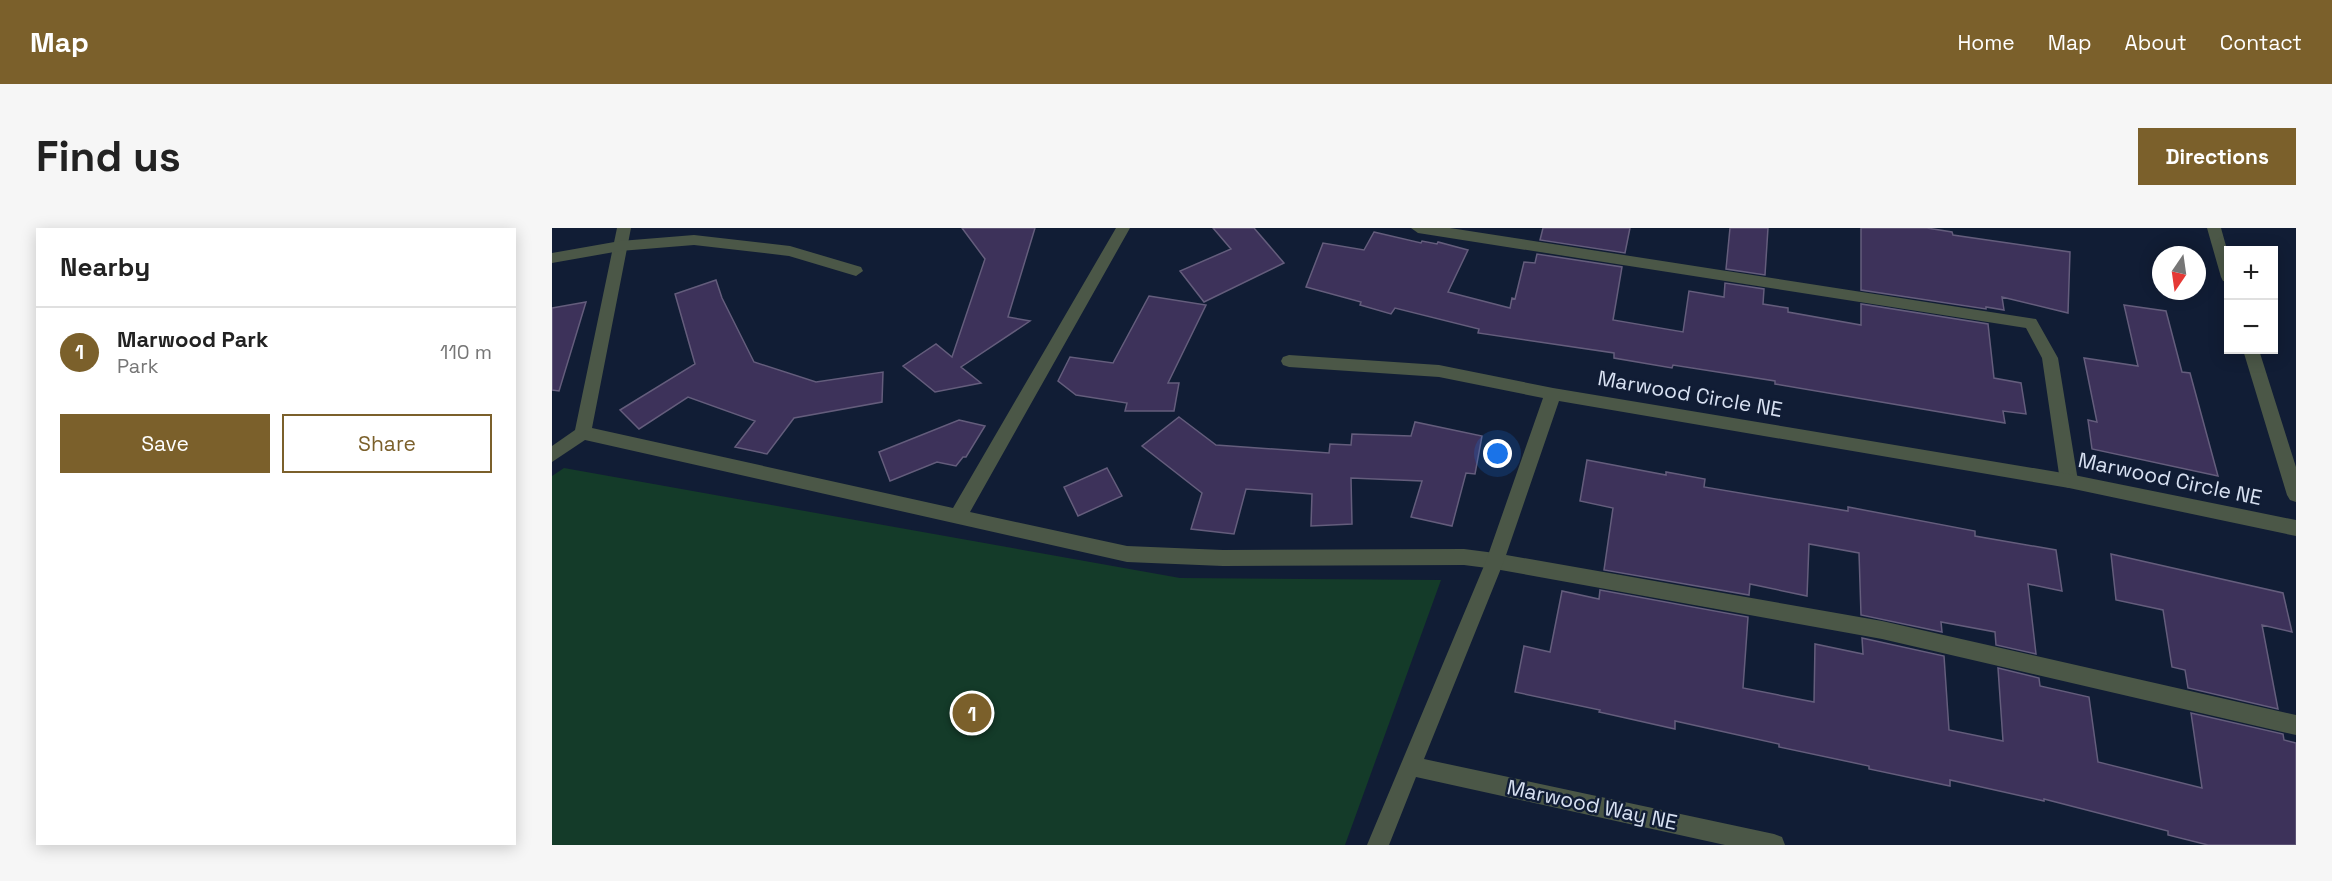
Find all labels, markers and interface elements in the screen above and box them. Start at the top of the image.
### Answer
text: Map [30,24,89,60]
text: Home [1957,29,2015,56]
text: Map [2048,29,2092,56]
text: About [2125,29,2187,56]
text: Contact [2220,29,2302,56]
button: Directions [2138,128,2296,185]
text: Find us [36,130,181,183]
north arrow [2152,246,2206,300]
map controls [2224,246,2278,354]
button: + [2224,246,2278,300]
text: Nearby [60,250,150,284]
button: − [2224,300,2278,354]
text: Marwood Park [117,325,269,353]
text: 1 [75,339,84,365]
text: 110 m [440,339,492,365]
text: Park [117,353,159,379]
street label: Marwood Circle NE [1596,364,1785,423]
button: Save [60,414,270,473]
button: Share [282,414,492,473]
your location [1483,439,1512,468]
street label: Marwood Circle NE [2076,446,2264,511]
pin: 1 [952,690,992,736]
street label: Marwood Way NE [1504,773,1680,836]

